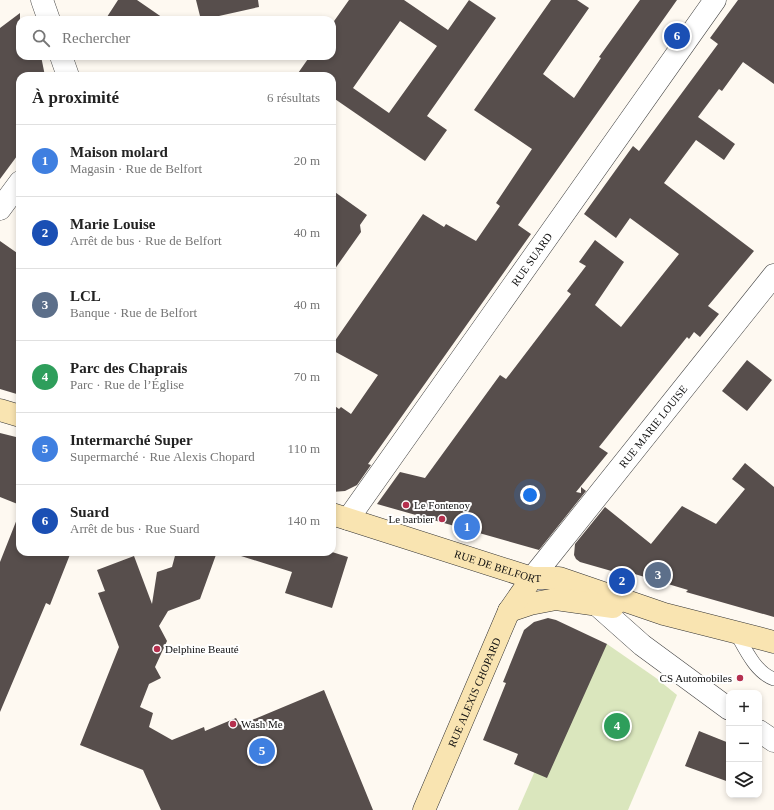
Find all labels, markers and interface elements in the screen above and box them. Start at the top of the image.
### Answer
search box [16,16,336,60]
pin: 6 [664,21,690,51]
icon: search [30,27,52,49]
text: Rechercher [62,30,130,46]
text: À proximité [32,88,119,107]
text: 6 résultats [267,90,320,105]
text: Maison molard [70,144,168,160]
text: 1 [42,153,48,168]
text: 20 m [294,153,320,168]
text: Magasin · Rue de Belfort [70,161,202,176]
text: Marie Louise [70,216,155,232]
text: 2 [42,225,48,240]
text: 40 m [294,225,320,240]
street label: RUE SUARD [509,230,554,288]
text: Arrêt de bus · Rue de Belfort [70,233,222,248]
text: LCL [70,288,101,304]
text: 3 [42,297,48,312]
text: 40 m [294,297,320,312]
text: Banque · Rue de Belfort [70,305,197,320]
text: Parc des Chaprais [70,360,187,376]
text: 4 [42,369,48,384]
text: 70 m [294,369,320,384]
text: Parc · Rue de l’Église [70,377,184,392]
street label: RUE MARIE LOUISE [616,383,690,470]
text: Intermarché Super [70,432,193,448]
text: 5 [42,441,48,456]
text: 110 m [288,441,320,456]
text: Supermarché · Rue Alexis Chopard [70,449,255,464]
your location [520,485,540,505]
place label: Le Fontenoy [414,499,470,511]
marker: Le Fontenoy [401,500,411,510]
text: Suard [70,504,109,520]
pin: 1 [454,512,480,542]
text: 6 [42,513,48,528]
text: 140 m [287,513,320,528]
place label: Le barbier [389,513,434,525]
marker: Le barbier [437,514,447,524]
text: Arrêt de bus · Rue Suard [70,521,200,536]
street label: RUE DE BELFORT [453,548,542,585]
pin: 3 [645,560,671,590]
pin: 2 [609,566,635,596]
street label: RUE ALEXIS CHOPARD [446,636,503,749]
place label: Delphine Beauté [165,643,239,655]
marker: Delphine Beauté [152,644,162,654]
place label: CS Automobiles [660,672,732,684]
marker: CS Automobiles [735,673,745,683]
map controls [726,690,762,798]
button: + [726,690,762,726]
pin: 4 [604,711,630,741]
place label: Wash Me [241,718,283,730]
marker: Wash Me [228,719,238,729]
button: − [726,726,762,762]
pin: 5 [249,736,275,766]
button: layers [726,762,762,798]

